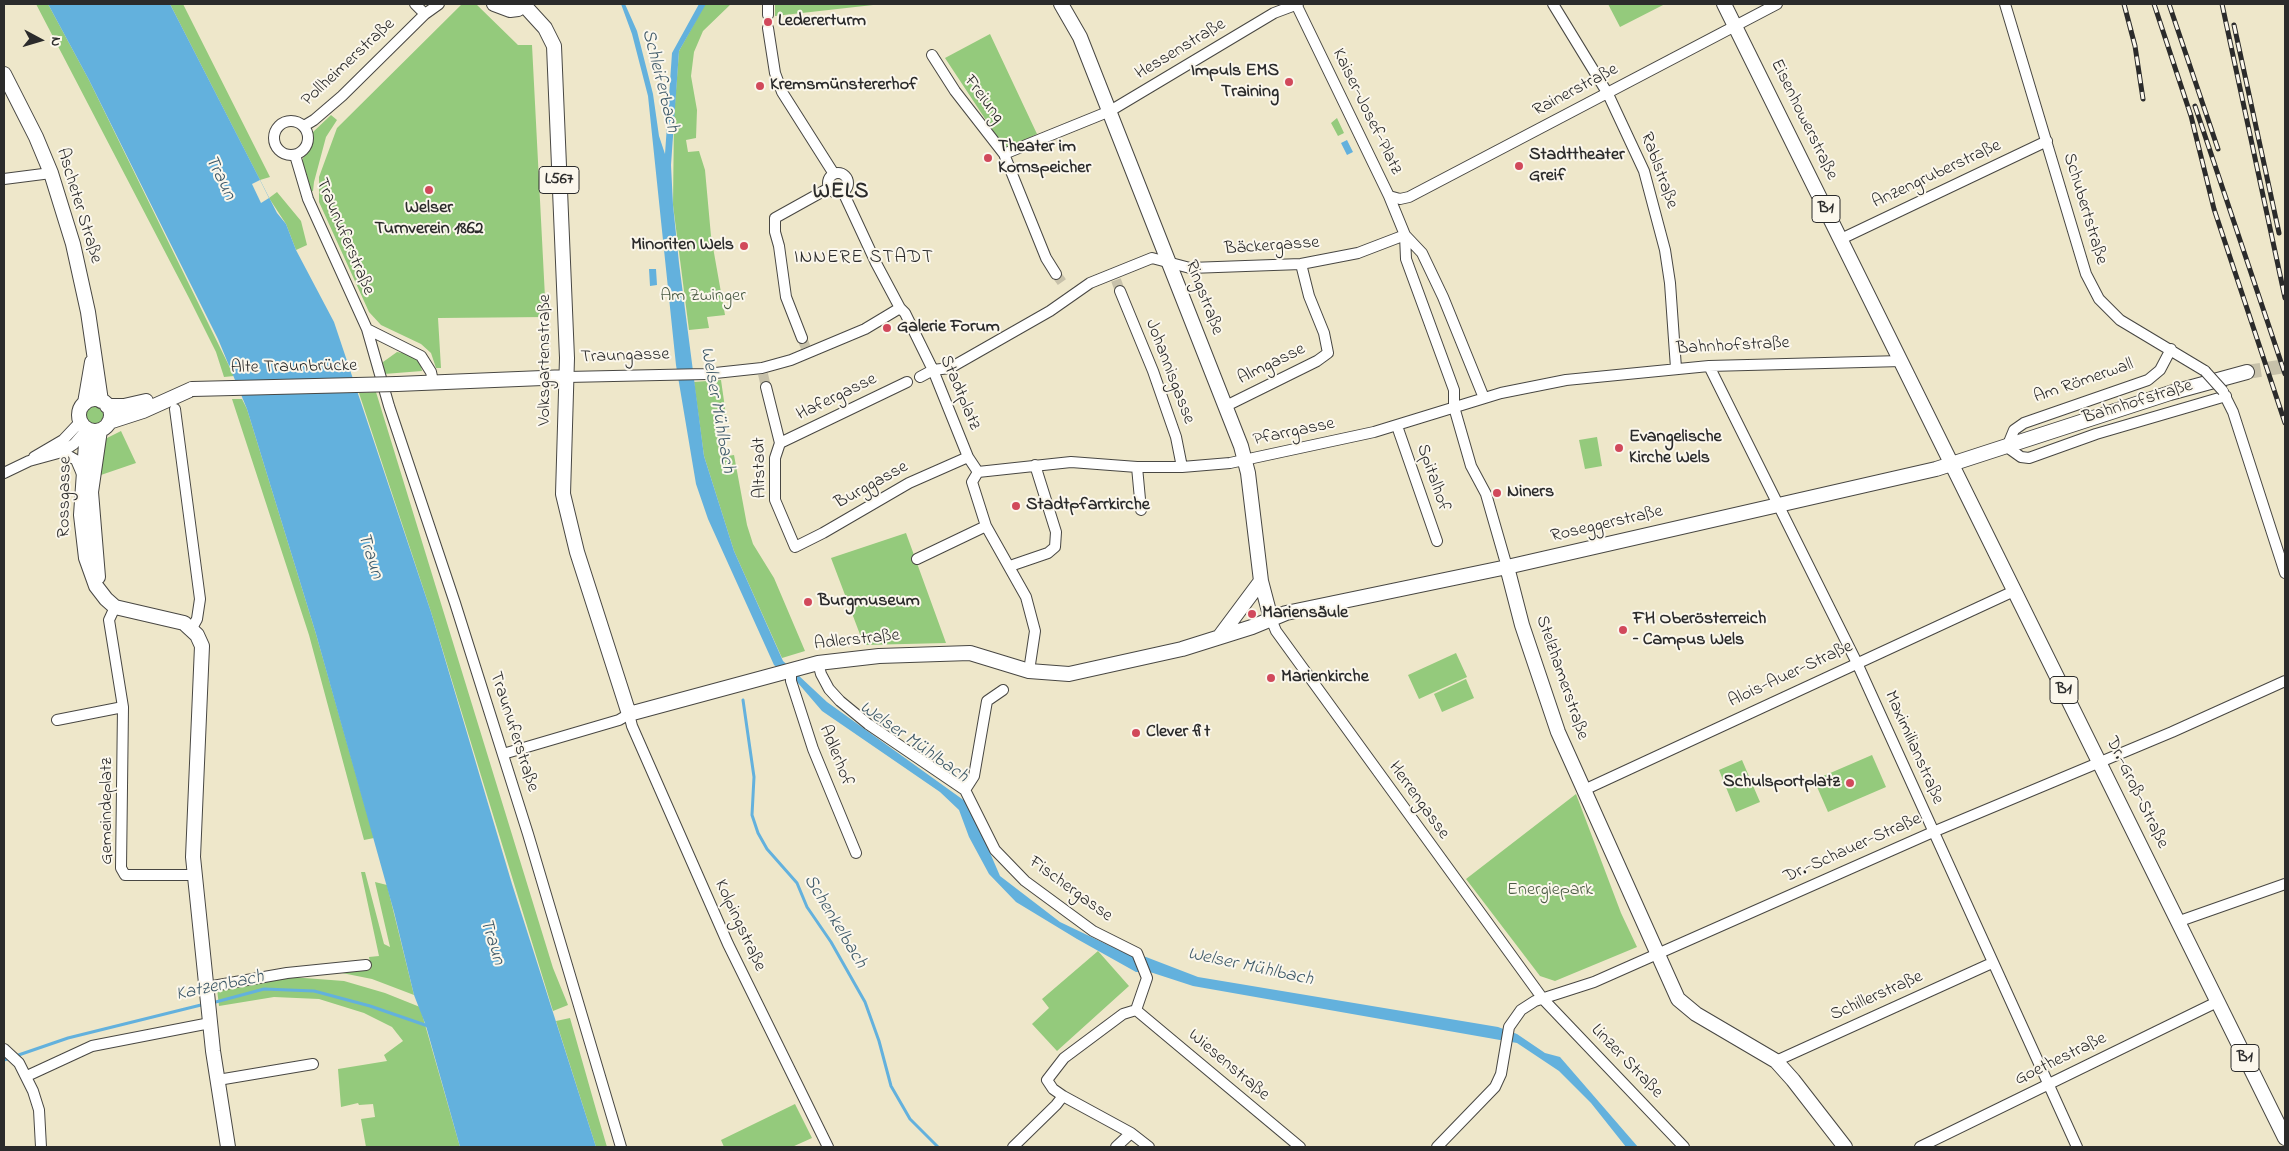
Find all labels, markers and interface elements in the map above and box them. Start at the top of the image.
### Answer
place label: Ledererturm [778,11,866,33]
street label: Pollheimerstraße [298,14,400,112]
north arrow [15,15,65,65]
street label: Hessenstraße [1132,15,1230,85]
marker: Ledererturm [762,16,774,28]
water label: Schleiferbach [635,27,683,135]
text: N [44,36,66,47]
street label: Kaiser-Josef-Platz [1326,46,1406,178]
street label: Eisenhowerstraße [1764,56,1842,184]
street label: Rainerstraße [1530,60,1622,122]
place label: Impuls EMS Training [1191,61,1279,104]
street label: Freiung [958,72,1008,128]
place label: Kremsmünstererhof [770,75,917,97]
marker: Impuls EMS Training [1283,76,1295,88]
marker: Kremsmünstererhof [754,80,766,92]
street label: Rablstraße [1634,130,1682,212]
street label: Anzengruberstraße [1869,136,2005,214]
place label: Theater im Kornspeicher [998,137,1091,180]
place label: Stadttheater Greif [1529,145,1625,188]
street label: Ascheter Straße [50,146,106,266]
street label: Schubertstraße [2057,151,2111,267]
water label: Traun [198,152,240,204]
marker: Theater im Kornspeicher [982,152,994,164]
marker: Stadttheater Greif [1513,160,1525,172]
road number: L567 [539,166,579,194]
street label: Traunuferstraße [310,175,378,299]
district label: WELS [812,180,870,206]
marker: Welser Turnverein 1862 [423,184,435,196]
road number: B1 [1812,195,1840,222]
place label: Welser Turnverein 1862 [374,198,484,240]
street label: Bäckergasse [1224,233,1320,261]
place label: Minoriten Wels [631,235,734,257]
marker: Minoriten Wels [738,240,750,252]
district label: INNERE STADT [792,248,936,270]
street label: Ringstraße [1179,258,1227,338]
park label: Am Zwinger [660,286,746,308]
street label: Volksgartenstraße [535,294,557,426]
place label: Galerie Forum [897,317,1000,339]
street label: Johannisgasse [1139,317,1199,427]
marker: Galerie Forum [881,322,893,334]
street label: Bahnhofstraße [1676,333,1790,361]
street label: Almgasse [1235,339,1309,391]
street label: Traungasse [580,345,670,369]
water label: Welser Mühlbach [694,345,738,475]
street label: Stadtplatz [934,352,984,434]
street label: Am Römerwall [2031,355,2137,409]
street label: Alte Traunbrücke [230,356,358,380]
street label: Hafergasse [793,369,881,427]
street label: Bahnhofstraße [2081,376,2195,430]
street label: Pfarrgasse [1251,414,1337,452]
place label: Evangelische Kirche Wels [1629,427,1722,469]
street label: Altstadt [750,437,772,499]
street label: Spitalhof [1410,442,1454,514]
marker: Evangelische Kirche Wels [1613,442,1625,454]
street label: Rossgasse [54,456,78,538]
street label: Burggasse [832,457,912,515]
place label: Niners [1507,482,1554,504]
marker: Niners [1491,487,1503,499]
place label: Stadtpfarrkirche [1026,495,1150,517]
marker: Stadtpfarrkirche [1010,500,1022,512]
street label: Roseggerstraße [1549,502,1665,548]
water label: Traun [351,530,387,582]
place label: Burgmuseum [818,591,920,613]
marker: Burgmuseum [802,596,814,608]
place label: Mariensäule [1262,603,1348,625]
marker: Mariensäule [1246,608,1258,620]
place label: FH Oberösterreich – Campus Wels [1633,609,1766,652]
street label: Stelzhamerstraße [1530,613,1592,743]
marker: FH Oberösterreich – Campus Wels [1617,624,1629,636]
street label: Adlerstraße [813,626,901,656]
street label: Alois-Auer-Straße [1725,637,1857,713]
place label: Marienkirche [1281,667,1369,689]
street label: Traunuferstraße [483,669,543,795]
marker: Marienkirche [1265,672,1277,684]
road number: B1 [2050,676,2078,704]
street label: Maximilianstraße [1878,688,1948,808]
water label: Welser Mühlbach [854,697,972,789]
street label: Adlerhof [813,722,857,790]
place label: Clever fit [1146,722,1210,744]
marker: Clever fit [1130,727,1142,739]
street label: Dr.-Groß-Straße [2100,734,2172,852]
street label: Gemeindeplatz [97,757,119,865]
street label: Herrengasse [1383,758,1453,844]
place label: Schulsportplatz [1723,772,1840,794]
marker: Schulsportplatz [1844,777,1856,789]
street label: Dr.-Schauer-Straße [1781,809,1925,889]
street label: Fischergasse [1024,852,1116,928]
water label: Schenkelbach [797,871,871,973]
street label: Kolpingstraße [708,877,770,975]
park label: Energiepark [1507,880,1593,902]
water label: Traun [473,916,509,968]
water label: Welser Mühlbach [1185,944,1315,992]
water label: Katzenbach [174,967,266,1007]
street label: Schillerstraße [1827,967,1927,1027]
street label: Linzer Straße [1585,1020,1667,1104]
street label: Wiesenstraße [1183,1026,1273,1106]
street label: Goethestraße [2012,1029,2110,1091]
road number: B1 [2231,1044,2259,1072]

